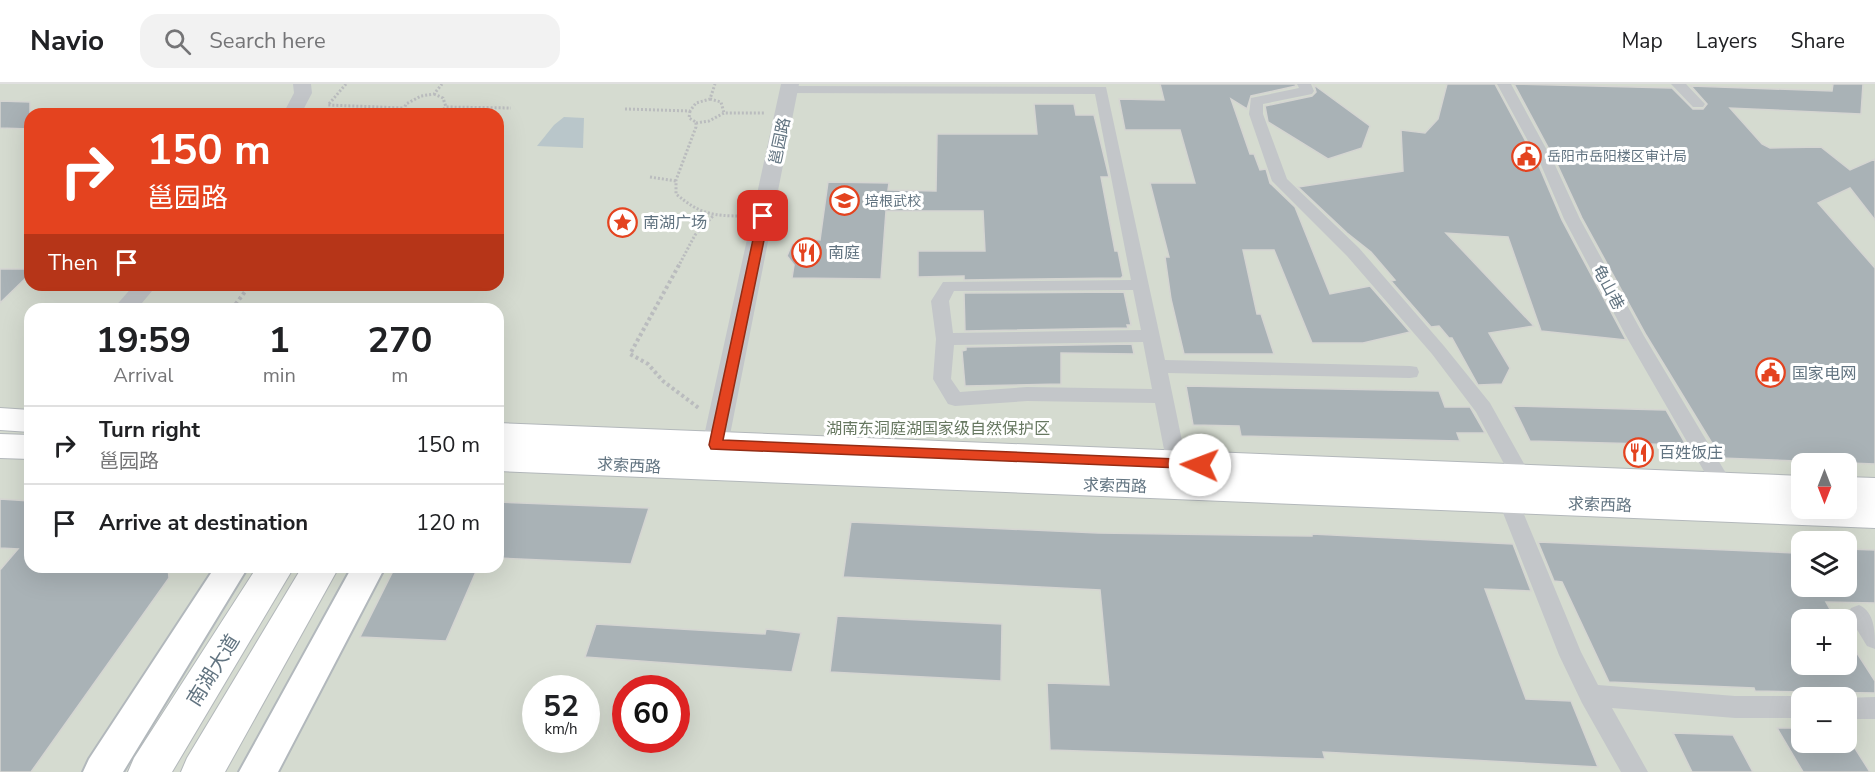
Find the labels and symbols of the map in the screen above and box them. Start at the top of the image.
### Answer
street label: 邕园路 [764,115,796,167]
public building icon: 岳阳市岳阳楼区审计局 [1510,140,1542,172]
place label: 岳阳市岳阳楼区审计局 [1547,147,1687,166]
school or university icon: 培根武校 [828,185,860,217]
pin [737,190,788,241]
place label: 培根武校 [865,192,921,211]
place icon: 南湖广场 [606,206,638,238]
place label: 南湖广场 [643,212,707,234]
restaurant icon: 南庭 [791,236,823,268]
place label: 南庭 [828,242,860,264]
street label: 龟山巷 [1587,261,1629,314]
public building icon: 国家电网 [1755,357,1787,389]
place label: 国家电网 [1792,363,1856,385]
park label: 湖南东洞庭湖国家级自然保护区 [826,418,1050,440]
position arrow [1168,433,1232,497]
restaurant icon: 百姓饭庄 [1622,436,1654,468]
place label: 百姓饭庄 [1659,442,1723,464]
street label: 求索西路 [596,453,661,479]
north arrow [1791,453,1857,519]
street label: 求索西路 [1083,474,1147,498]
street label: 求索西路 [1568,493,1632,517]
street label: 南湖大道 [181,629,246,711]
speed limit sign: 60 [612,675,690,753]

